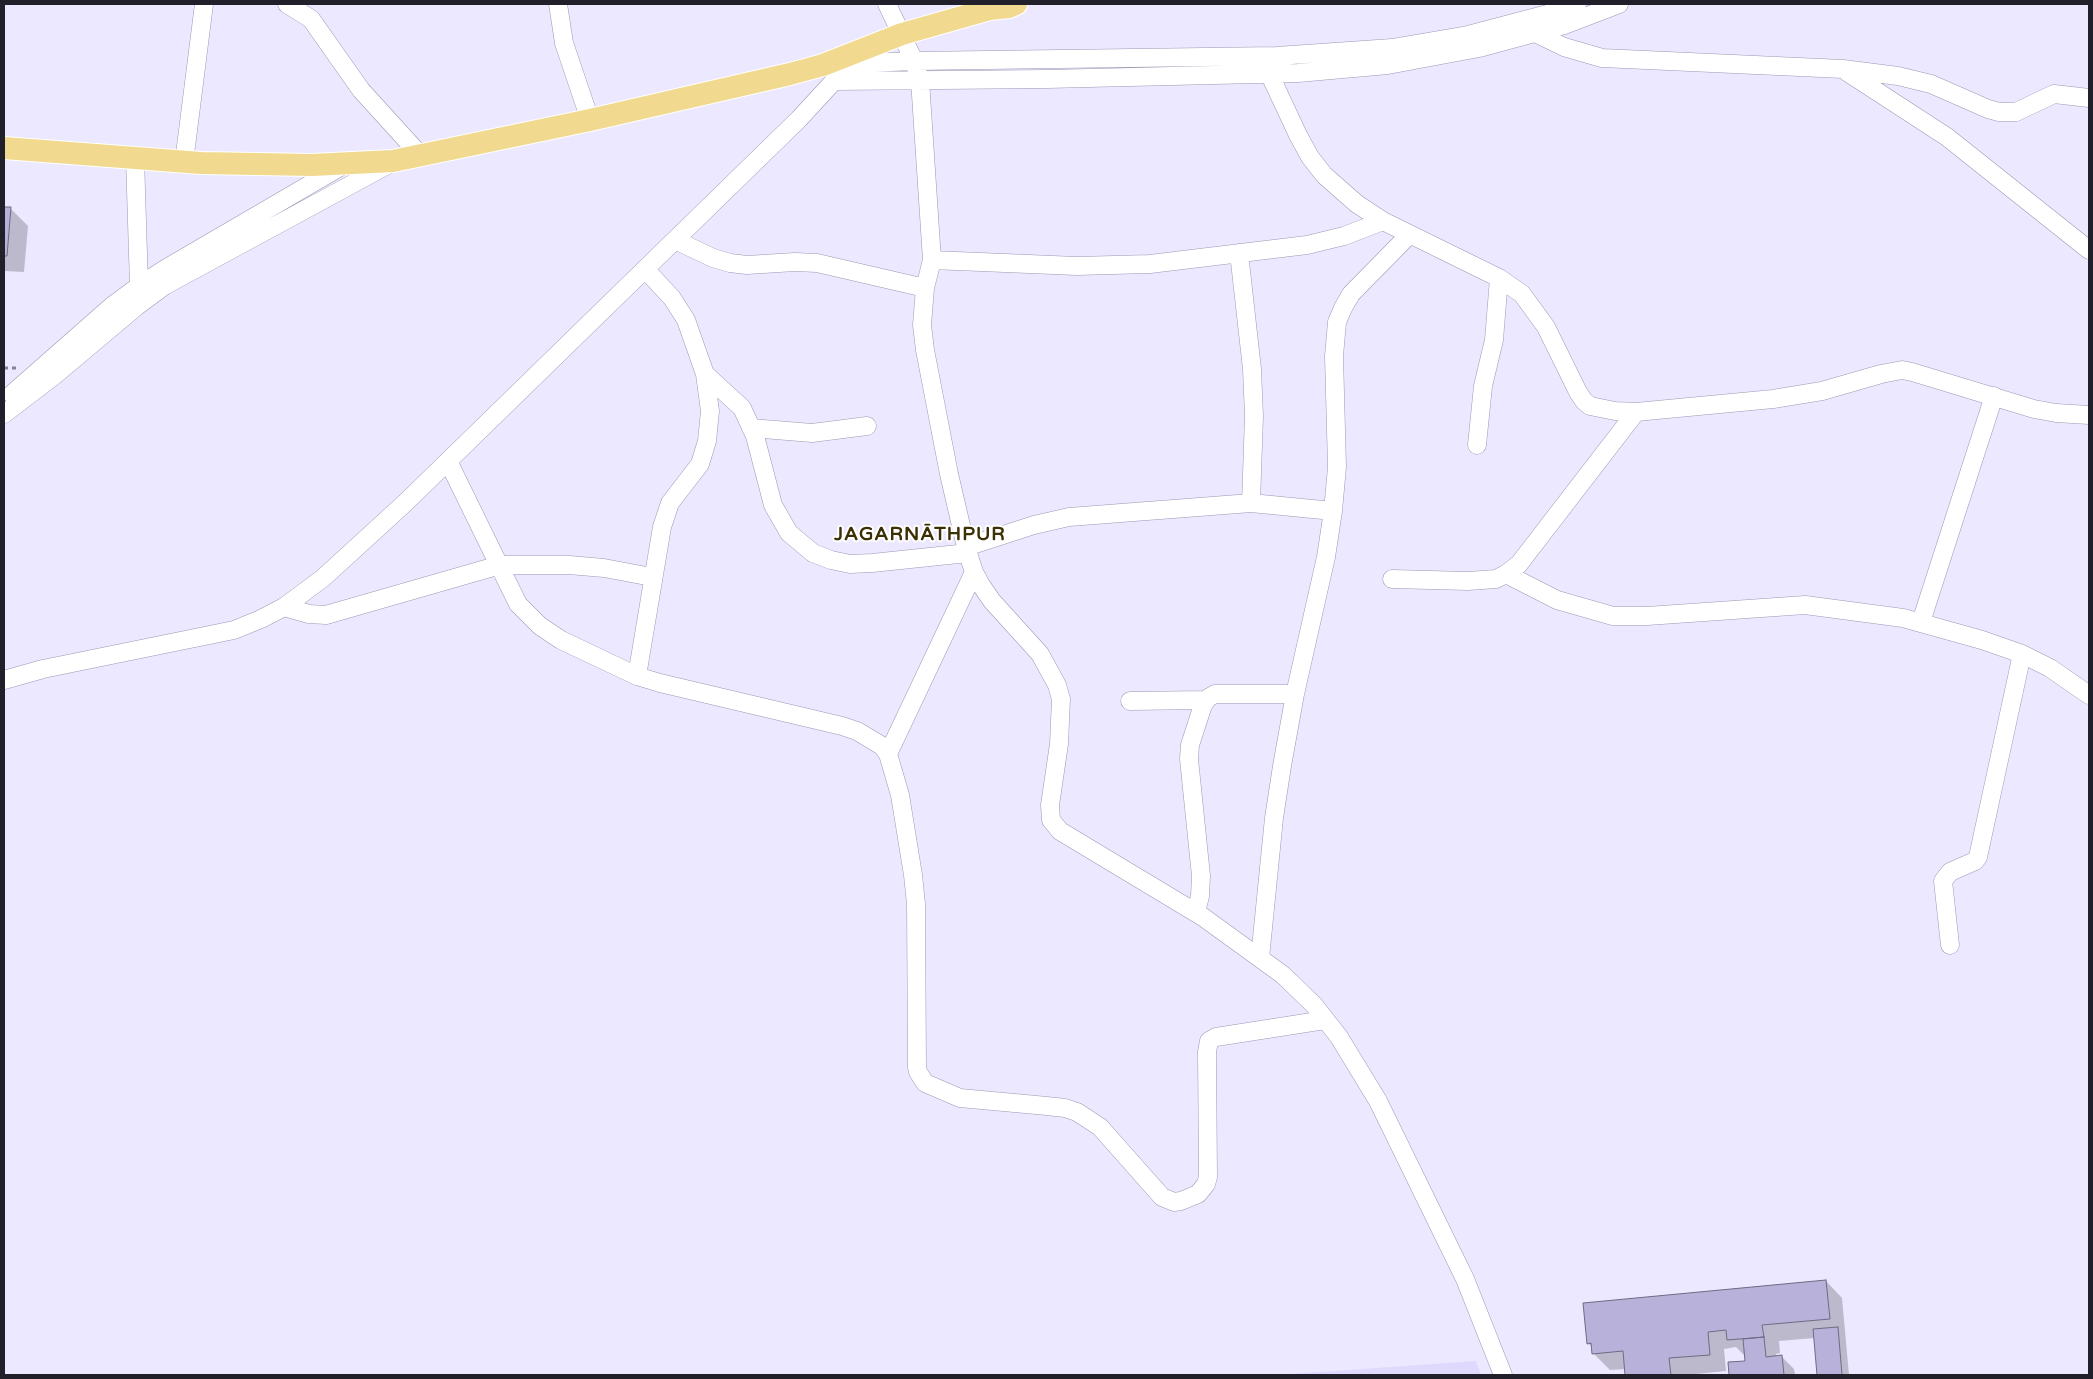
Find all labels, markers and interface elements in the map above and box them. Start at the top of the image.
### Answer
district label: JAGARNĀTHPUR [833,524,1007,546]

